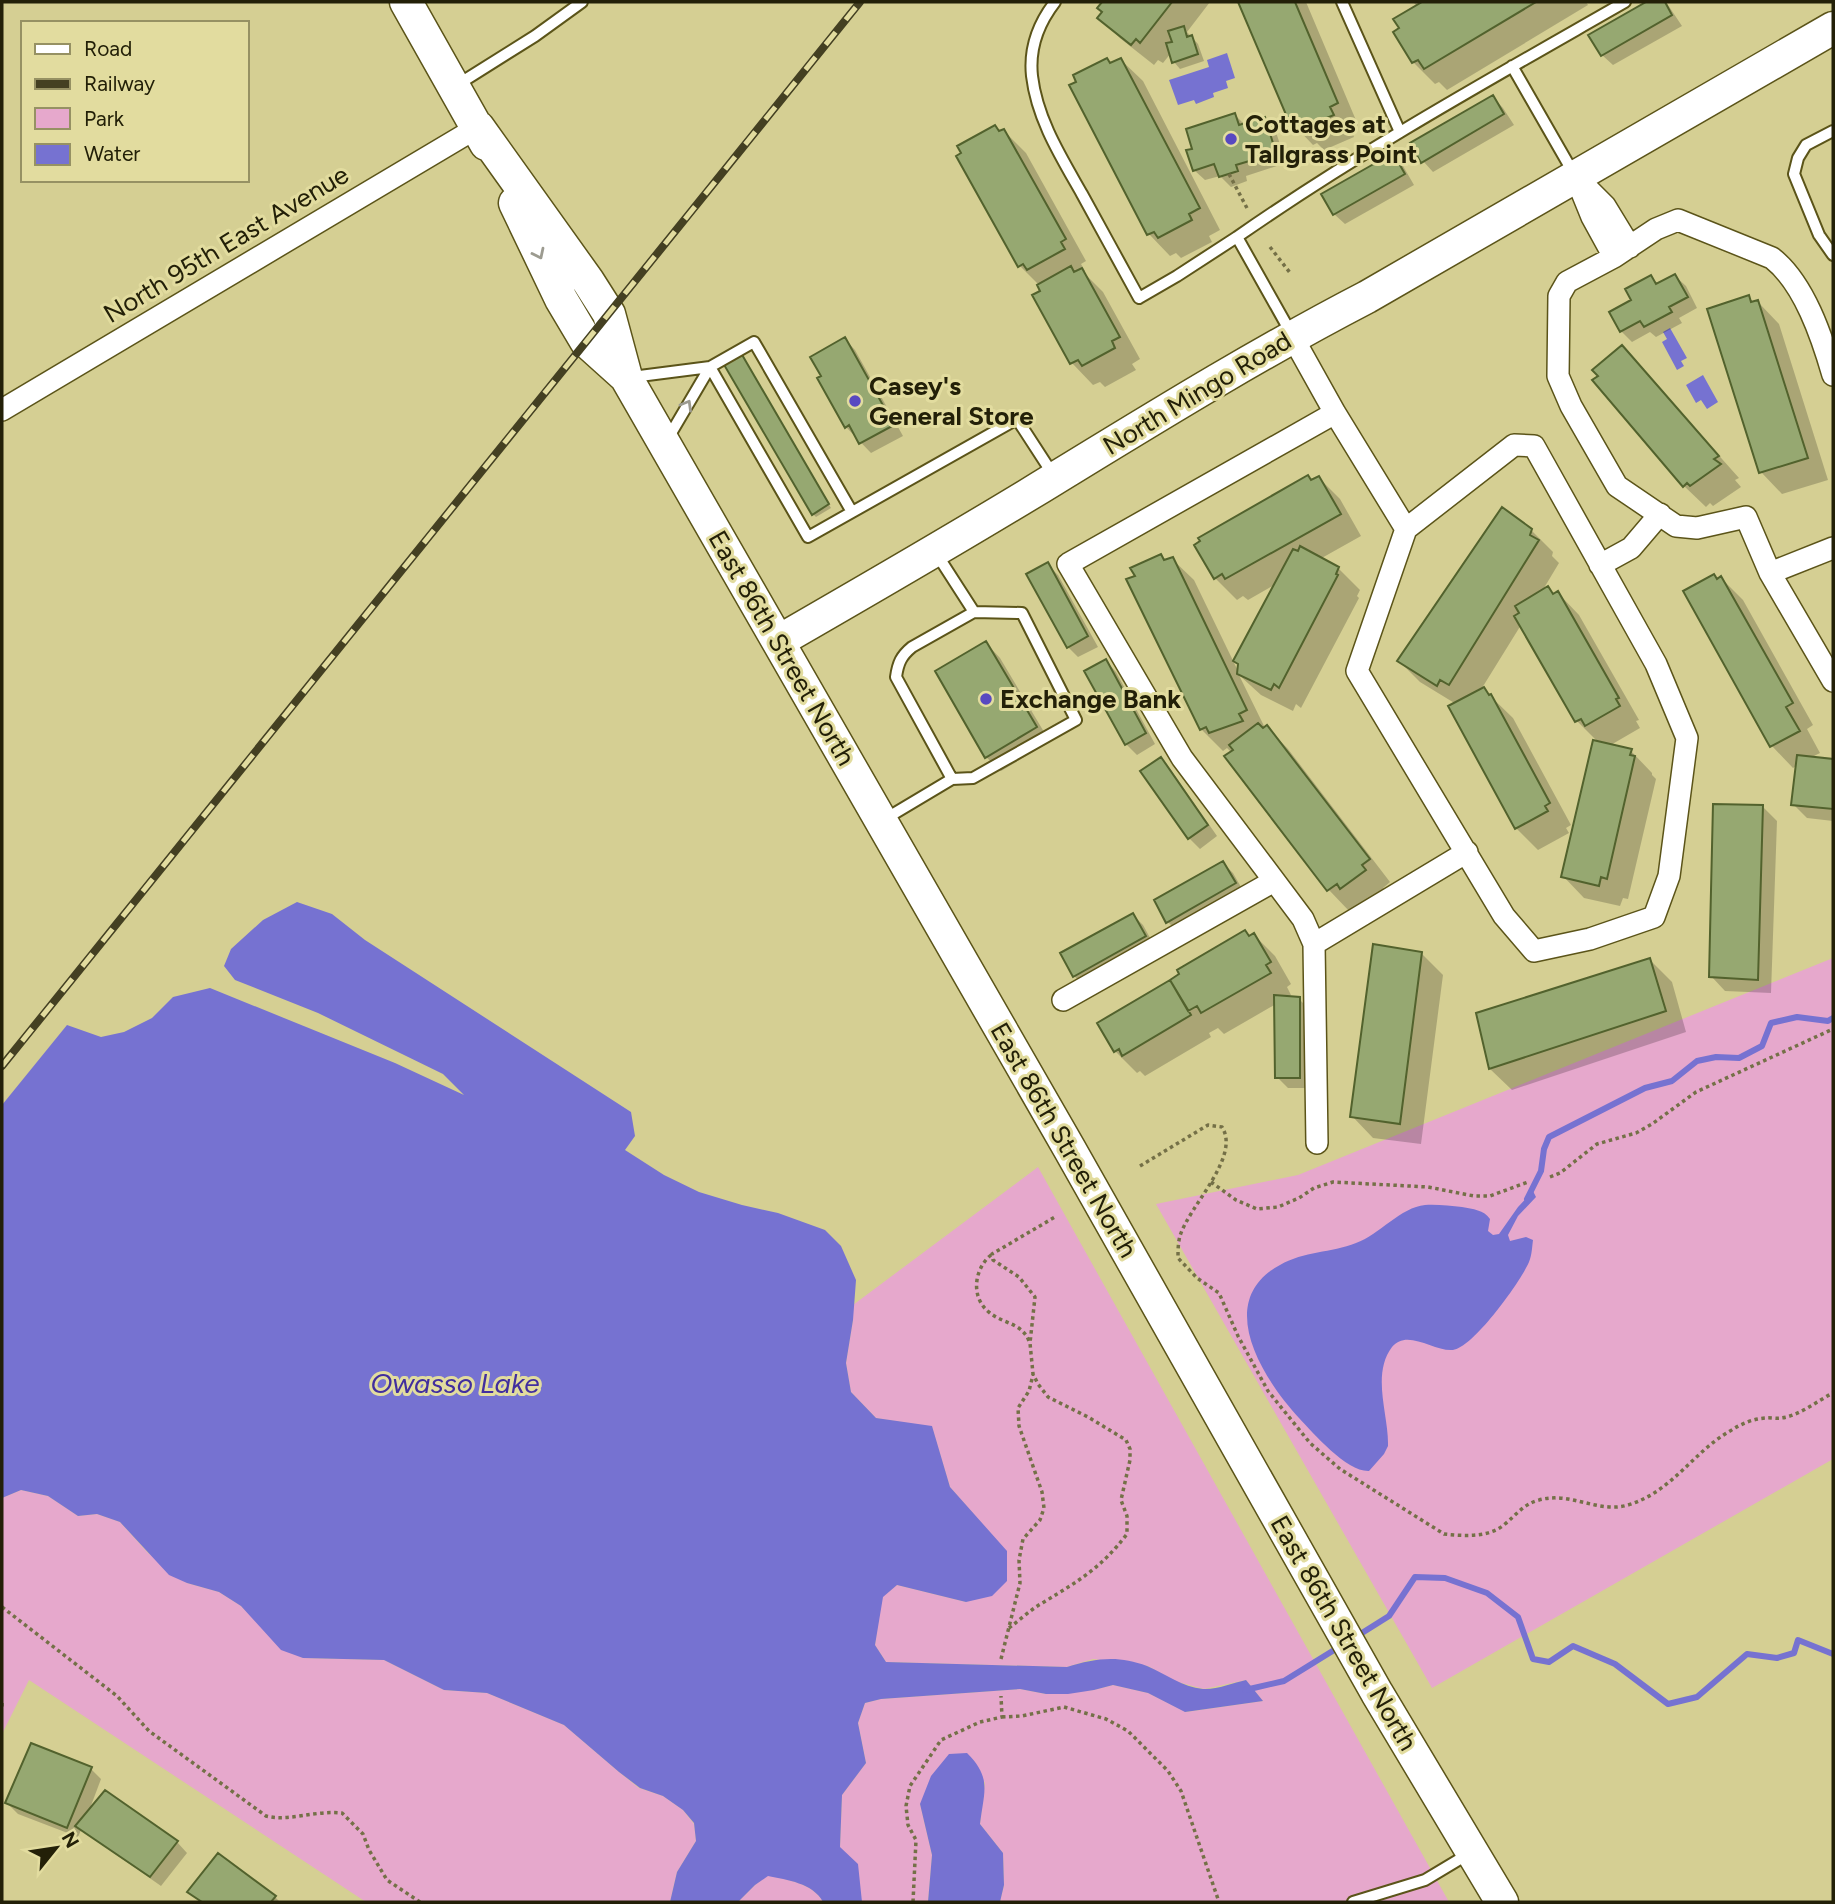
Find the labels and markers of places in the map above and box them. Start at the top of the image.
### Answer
place label: Cottages at Tallgrass Point [1245,108,1417,170]
marker: Cottages at Tallgrass Point [1223,131,1239,147]
place label: Casey's General Store [869,370,1034,432]
marker: Casey's General Store [847,393,863,409]
place label: Exchange Bank [1000,683,1181,715]
marker: Exchange Bank [978,691,994,707]

